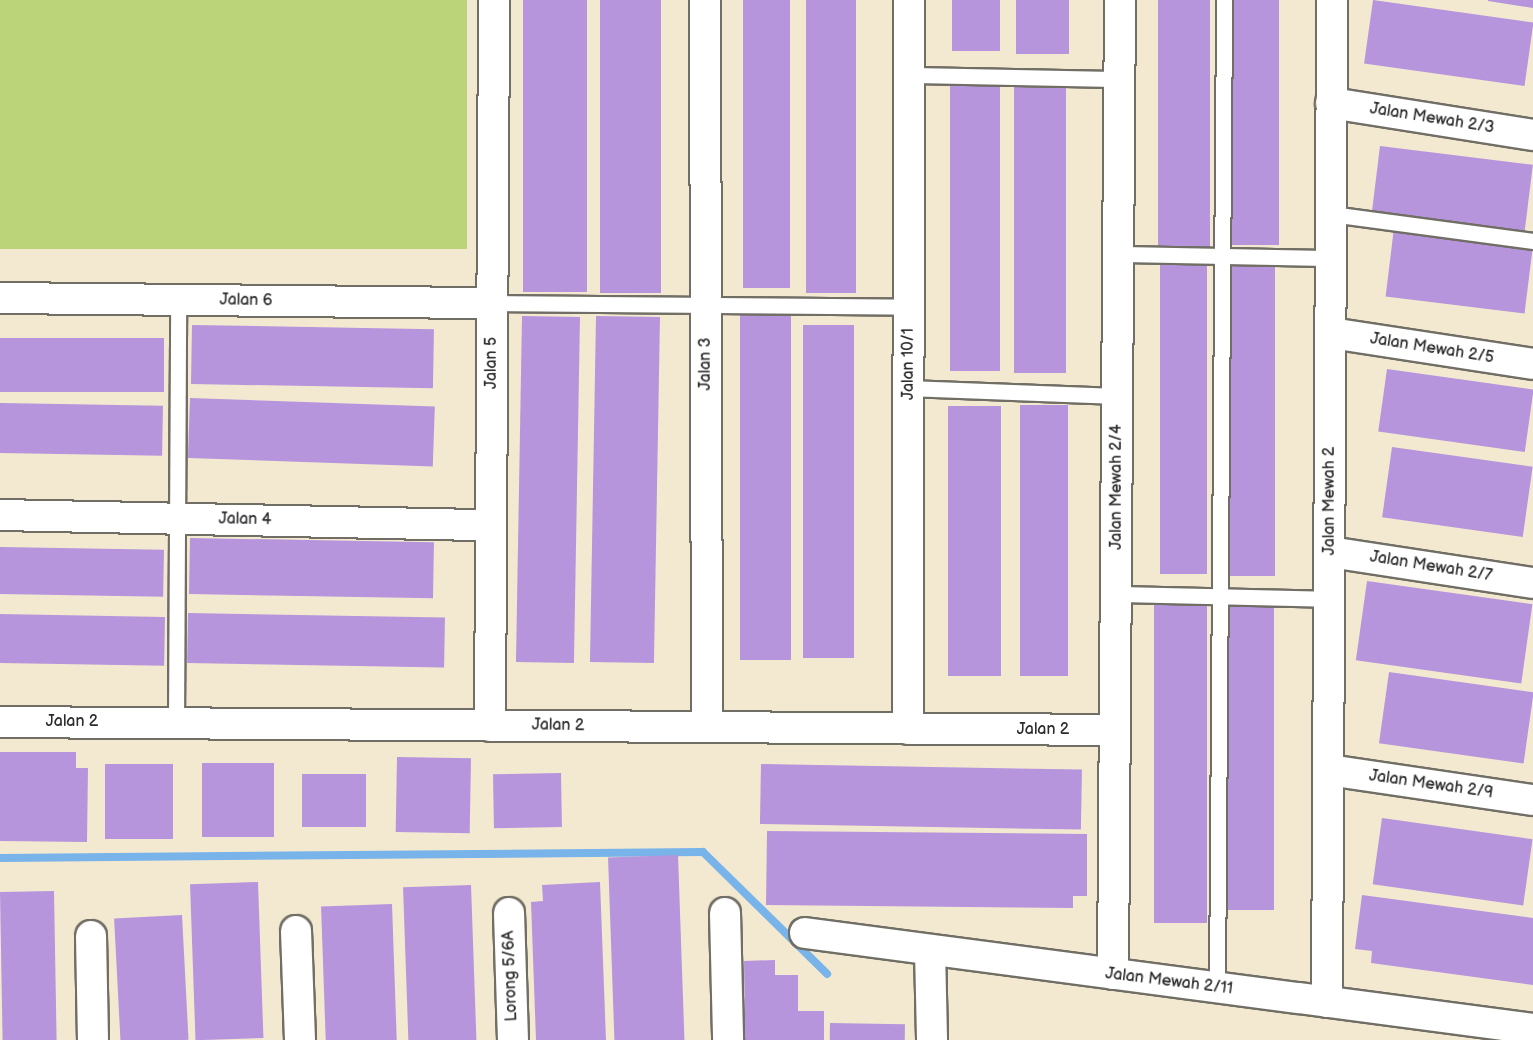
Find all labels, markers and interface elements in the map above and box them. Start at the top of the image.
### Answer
street label: Jalan Mewah 2/3 [1368,100,1496,138]
street label: Jalan 6 [219,291,273,311]
street label: Jalan 10/1 [899,328,919,400]
street label: Jalan Mewah 2/5 [1369,330,1495,368]
street label: Jalan 5 [482,337,502,389]
street label: Jalan 3 [696,338,716,390]
street label: Jalan Mewah 2/4 [1107,424,1127,550]
street label: Jalan Mewah 2 [1320,447,1340,555]
street label: Jalan 4 [218,510,272,530]
street label: Jalan Mewah 2/7 [1368,548,1494,586]
street label: Jalan 2 [46,712,98,732]
street label: Jalan 2 [532,716,584,736]
street label: Jalan 2 [1017,720,1069,740]
street label: Jalan Mewah 2/9 [1368,767,1494,803]
street label: Lorong 5/6A [500,930,522,1022]
street label: Jalan Mewah 2/11 [1104,965,1234,999]

